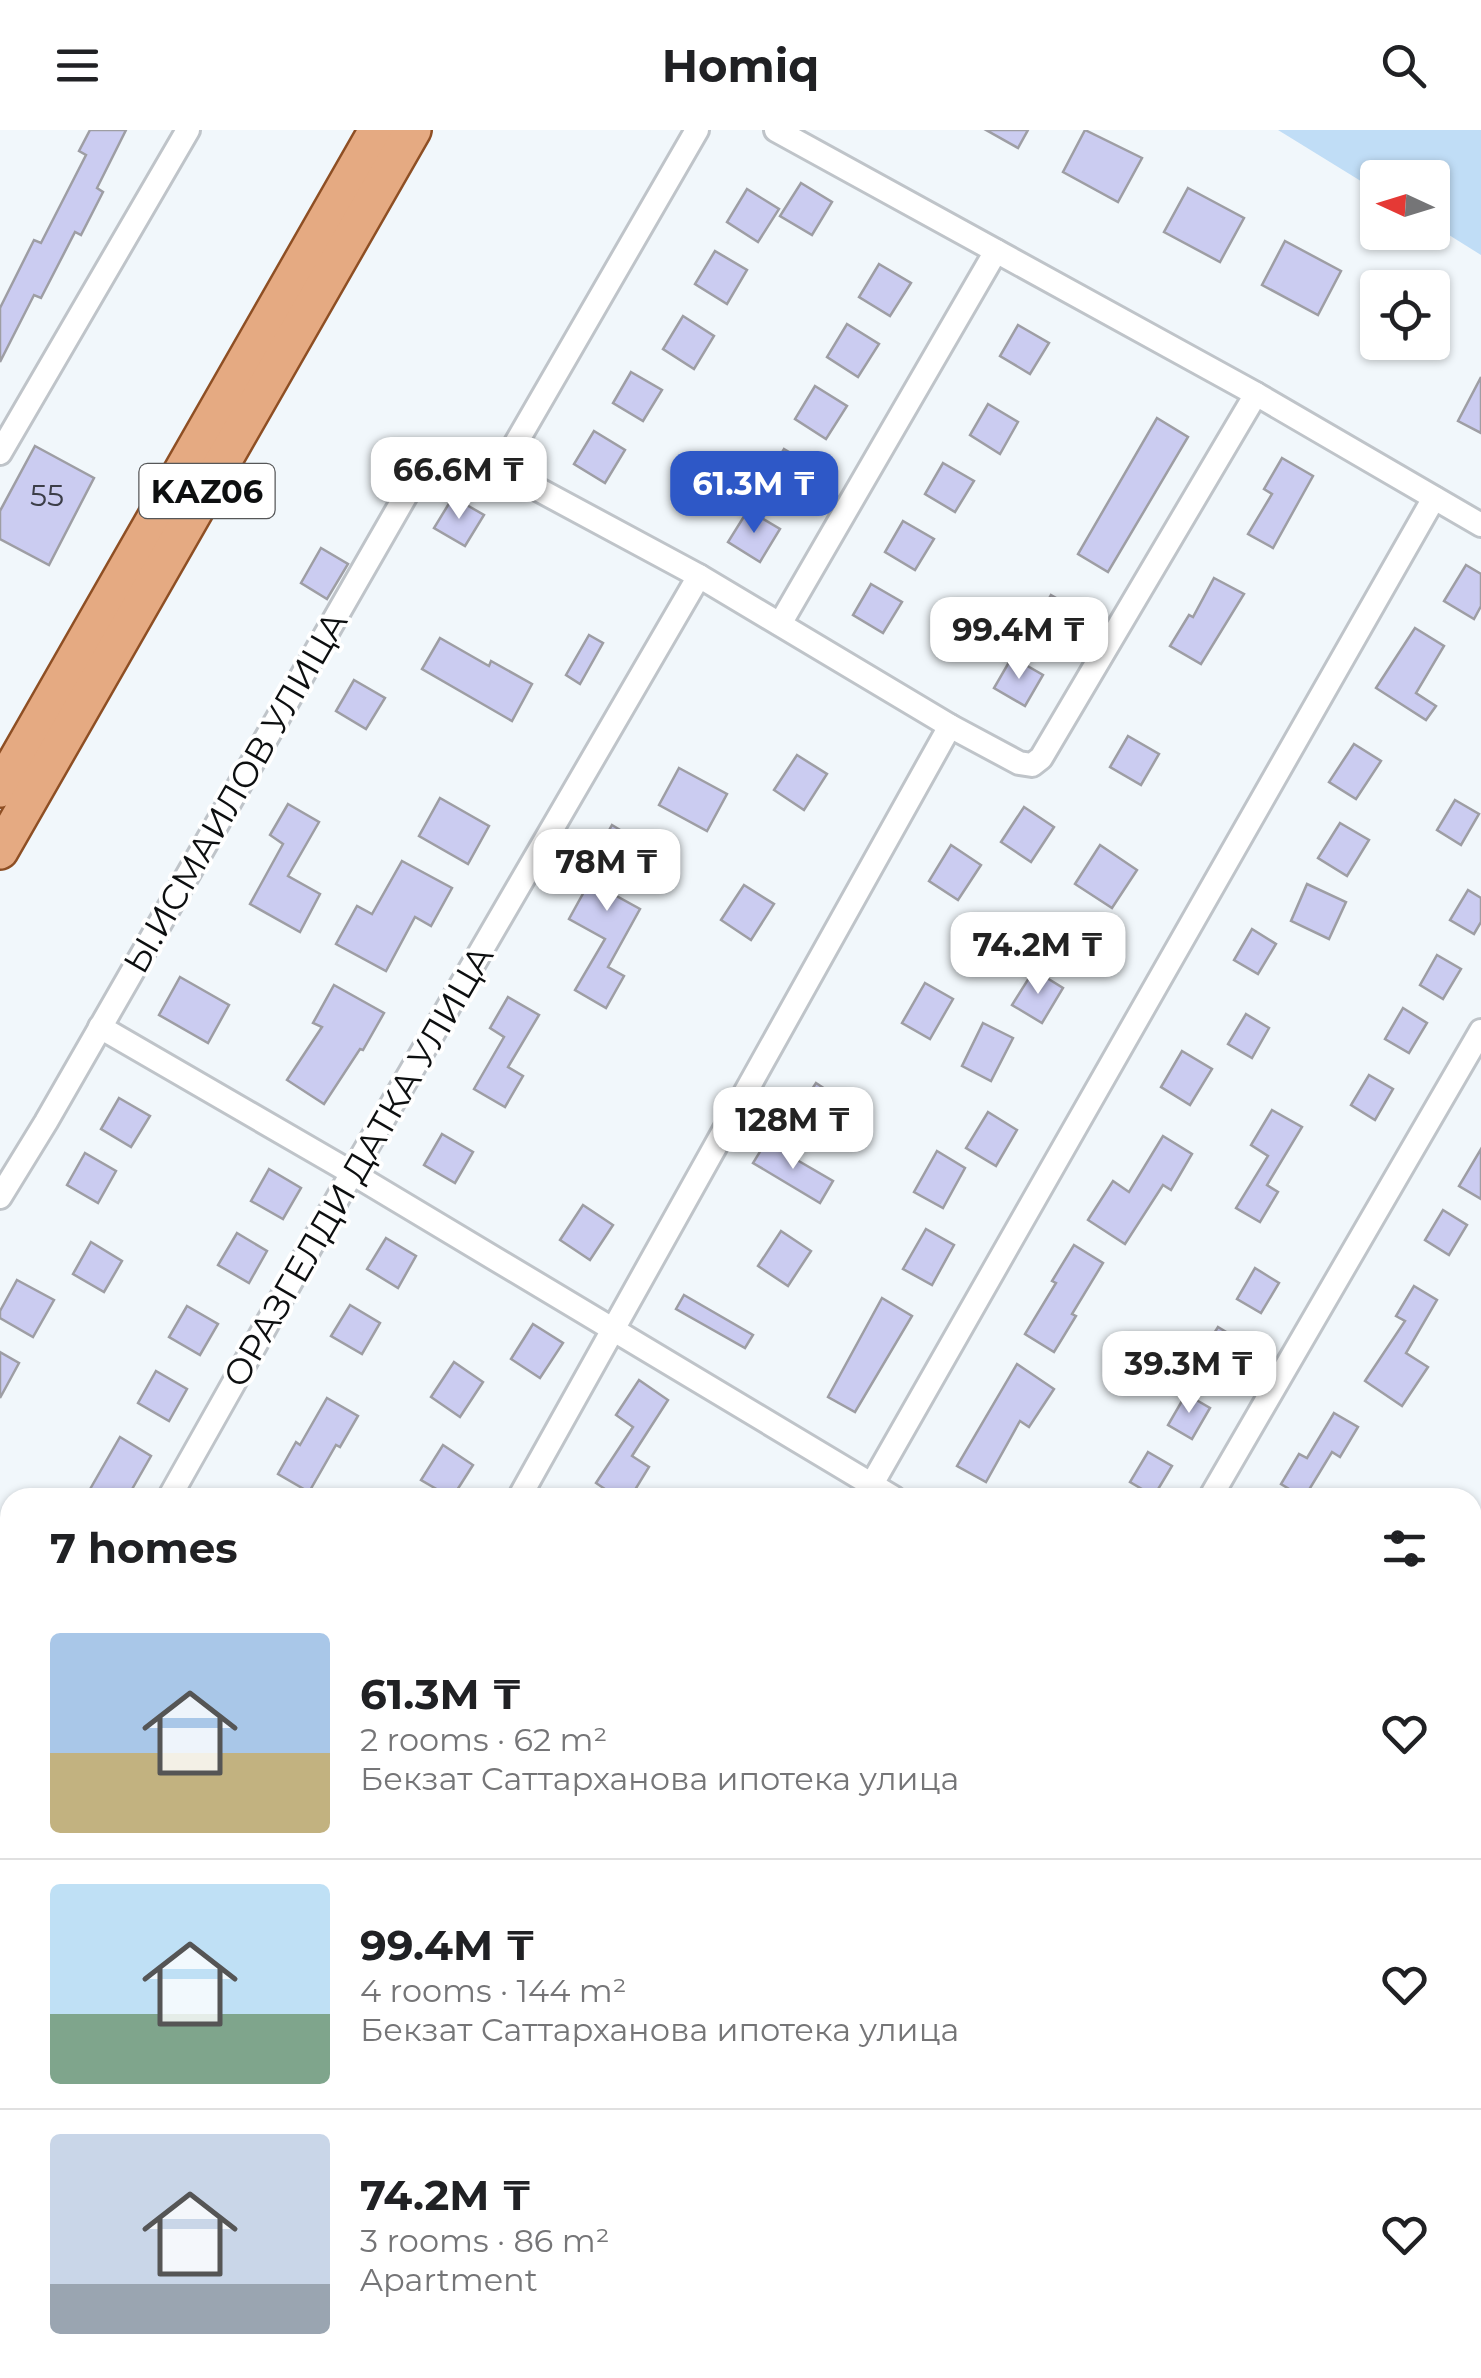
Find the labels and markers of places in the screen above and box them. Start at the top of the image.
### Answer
pin: 66.6M ₸ [367,437,551,522]
pin: 61.3M ₸ [662,451,846,536]
pin: 99.4M ₸ [927,597,1111,682]
pin: 78M ₸ [537,829,677,914]
pin: 74.2M ₸ [946,912,1130,997]
pin: 128M ₸ [712,1087,874,1172]
pin: 39.3M ₸ [1097,1331,1281,1416]

